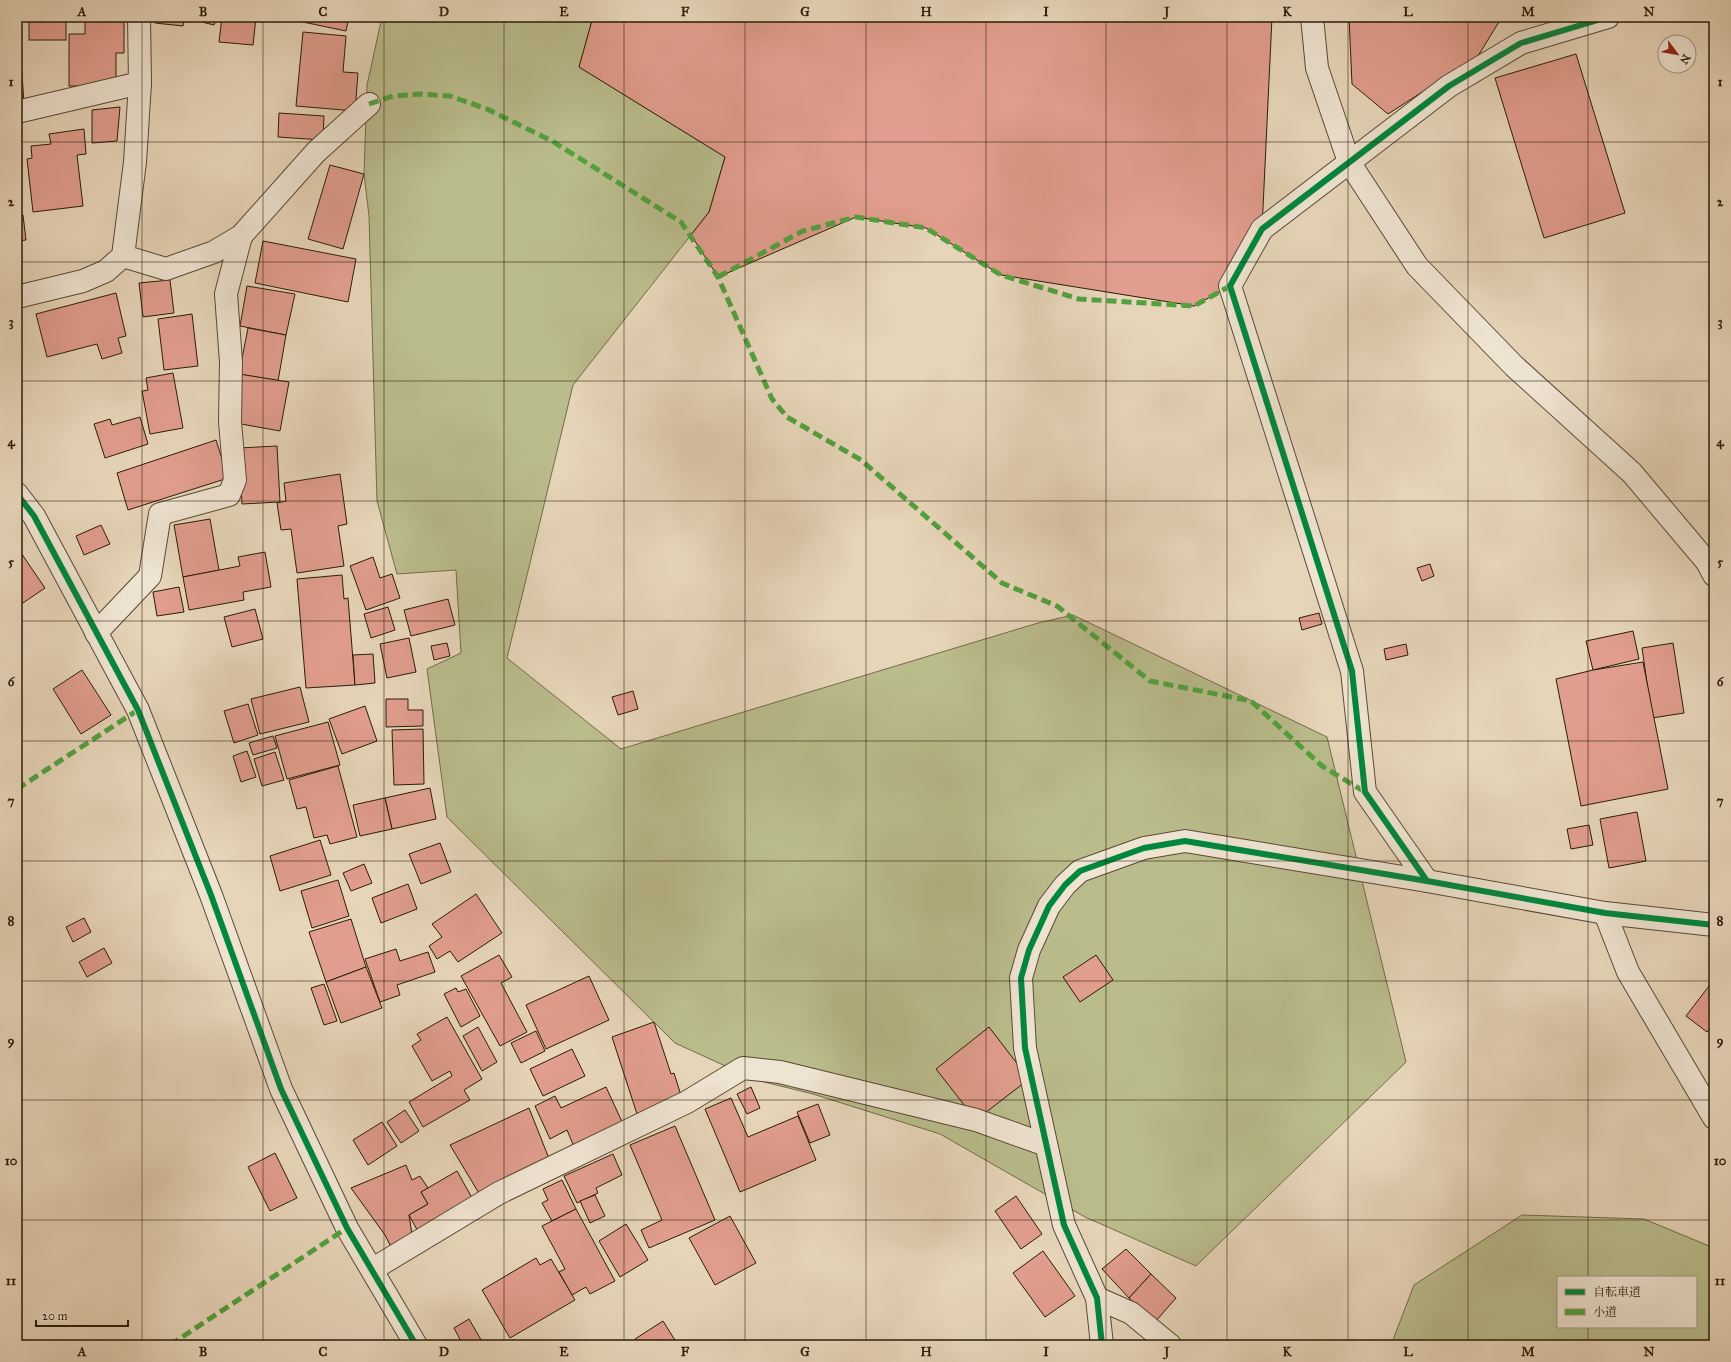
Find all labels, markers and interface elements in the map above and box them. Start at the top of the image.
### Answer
text: A [77,4,87,20]
text: B [199,4,208,20]
text: C [319,4,328,20]
text: D [439,4,449,20]
text: E [559,4,569,20]
text: F [681,4,690,20]
text: G [800,4,810,20]
text: H [920,4,932,20]
text: I [1043,4,1049,20]
text: J [1162,4,1170,20]
text: K [1282,4,1292,20]
text: L [1403,4,1413,20]
text: M [1521,4,1535,20]
text: N [1643,4,1655,20]
north arrow [1657,34,1697,74]
text: N [1677,52,1693,67]
text: 1 [8,74,14,90]
text: 1 [1717,74,1723,90]
text: 2 [8,194,15,210]
text: 2 [1717,194,1724,210]
text: 3 [8,314,14,330]
text: 3 [1717,314,1723,330]
text: 4 [7,434,15,450]
text: 4 [1716,434,1724,450]
text: 5 [8,554,15,570]
text: 5 [1717,554,1724,570]
text: 6 [8,674,16,690]
text: 6 [1717,674,1725,690]
text: 7 [8,793,15,809]
text: 7 [1717,793,1724,809]
text: 8 [8,913,15,929]
text: 8 [1717,913,1724,929]
text: 9 [8,1033,15,1049]
text: 9 [1717,1033,1724,1049]
text: 10 [5,1153,18,1169]
text: 10 [1714,1153,1727,1169]
text: 11 [6,1273,16,1289]
text: 11 [1715,1273,1725,1289]
legend [1557,1276,1697,1328]
text: 自転車道 [1593,1285,1641,1299]
scale bar [36,1302,128,1328]
text: 小道 [1593,1305,1617,1319]
text: 20 m [42,1309,68,1323]
text: A [77,1344,87,1360]
text: B [199,1344,208,1360]
text: C [319,1344,328,1360]
text: D [439,1344,449,1360]
text: E [559,1344,569,1360]
text: F [681,1344,690,1360]
text: G [800,1344,810,1360]
text: H [920,1344,932,1360]
text: I [1043,1344,1049,1360]
text: J [1162,1344,1170,1360]
text: K [1282,1344,1292,1360]
text: L [1403,1344,1413,1360]
text: M [1521,1344,1535,1360]
text: N [1643,1344,1655,1360]

